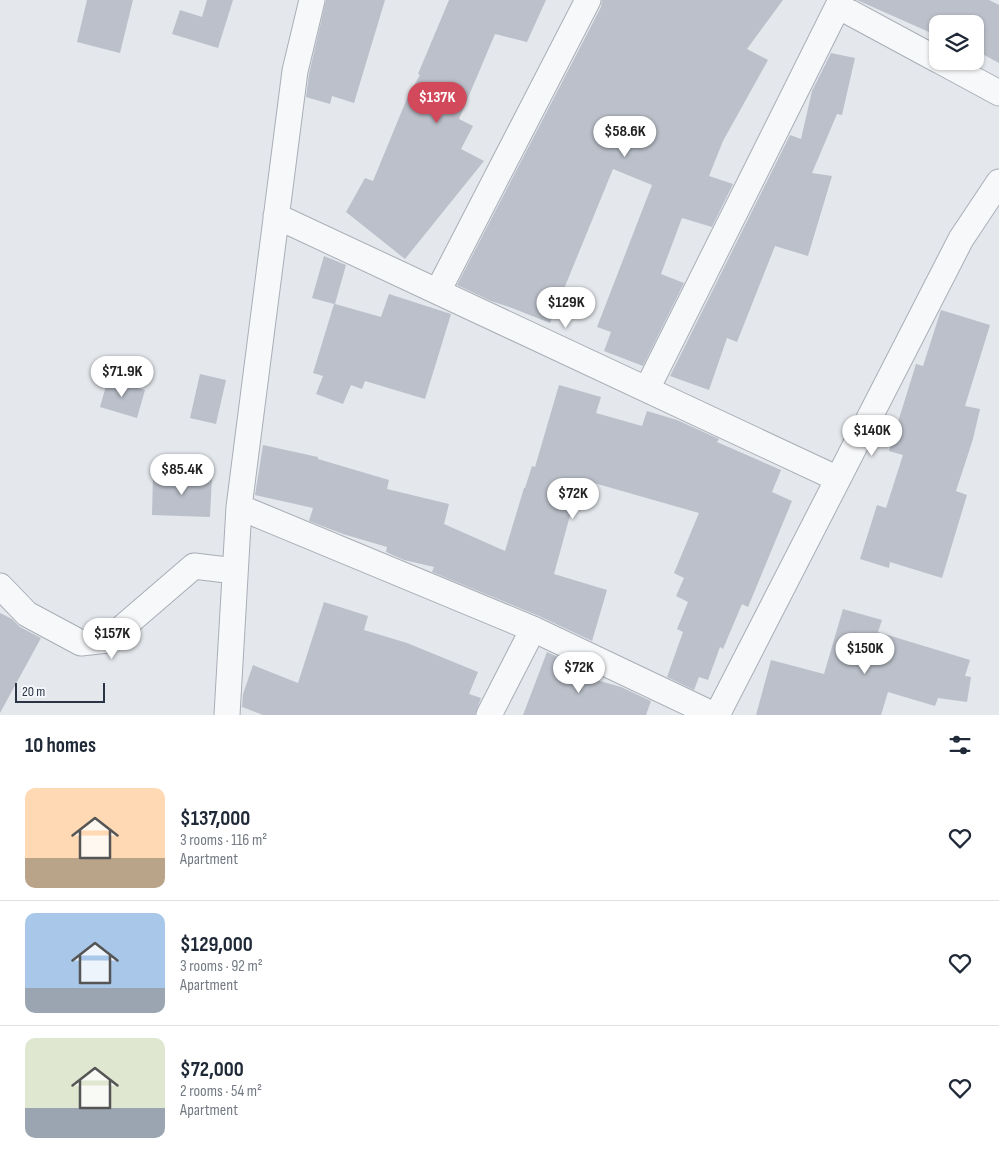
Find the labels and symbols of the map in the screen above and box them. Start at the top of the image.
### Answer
pin: $137K [402,82,472,124]
pin: $58.6K [584,116,666,158]
pin: $129K [531,286,601,329]
pin: $71.9K [81,356,163,398]
pin: $140K [837,414,907,457]
pin: $85.4K [141,454,223,496]
pin: $72K [543,478,603,520]
pin: $157K [77,618,147,660]
pin: $150K [830,632,900,675]
pin: $72K [549,652,609,694]
scale bar [15,680,105,703]

